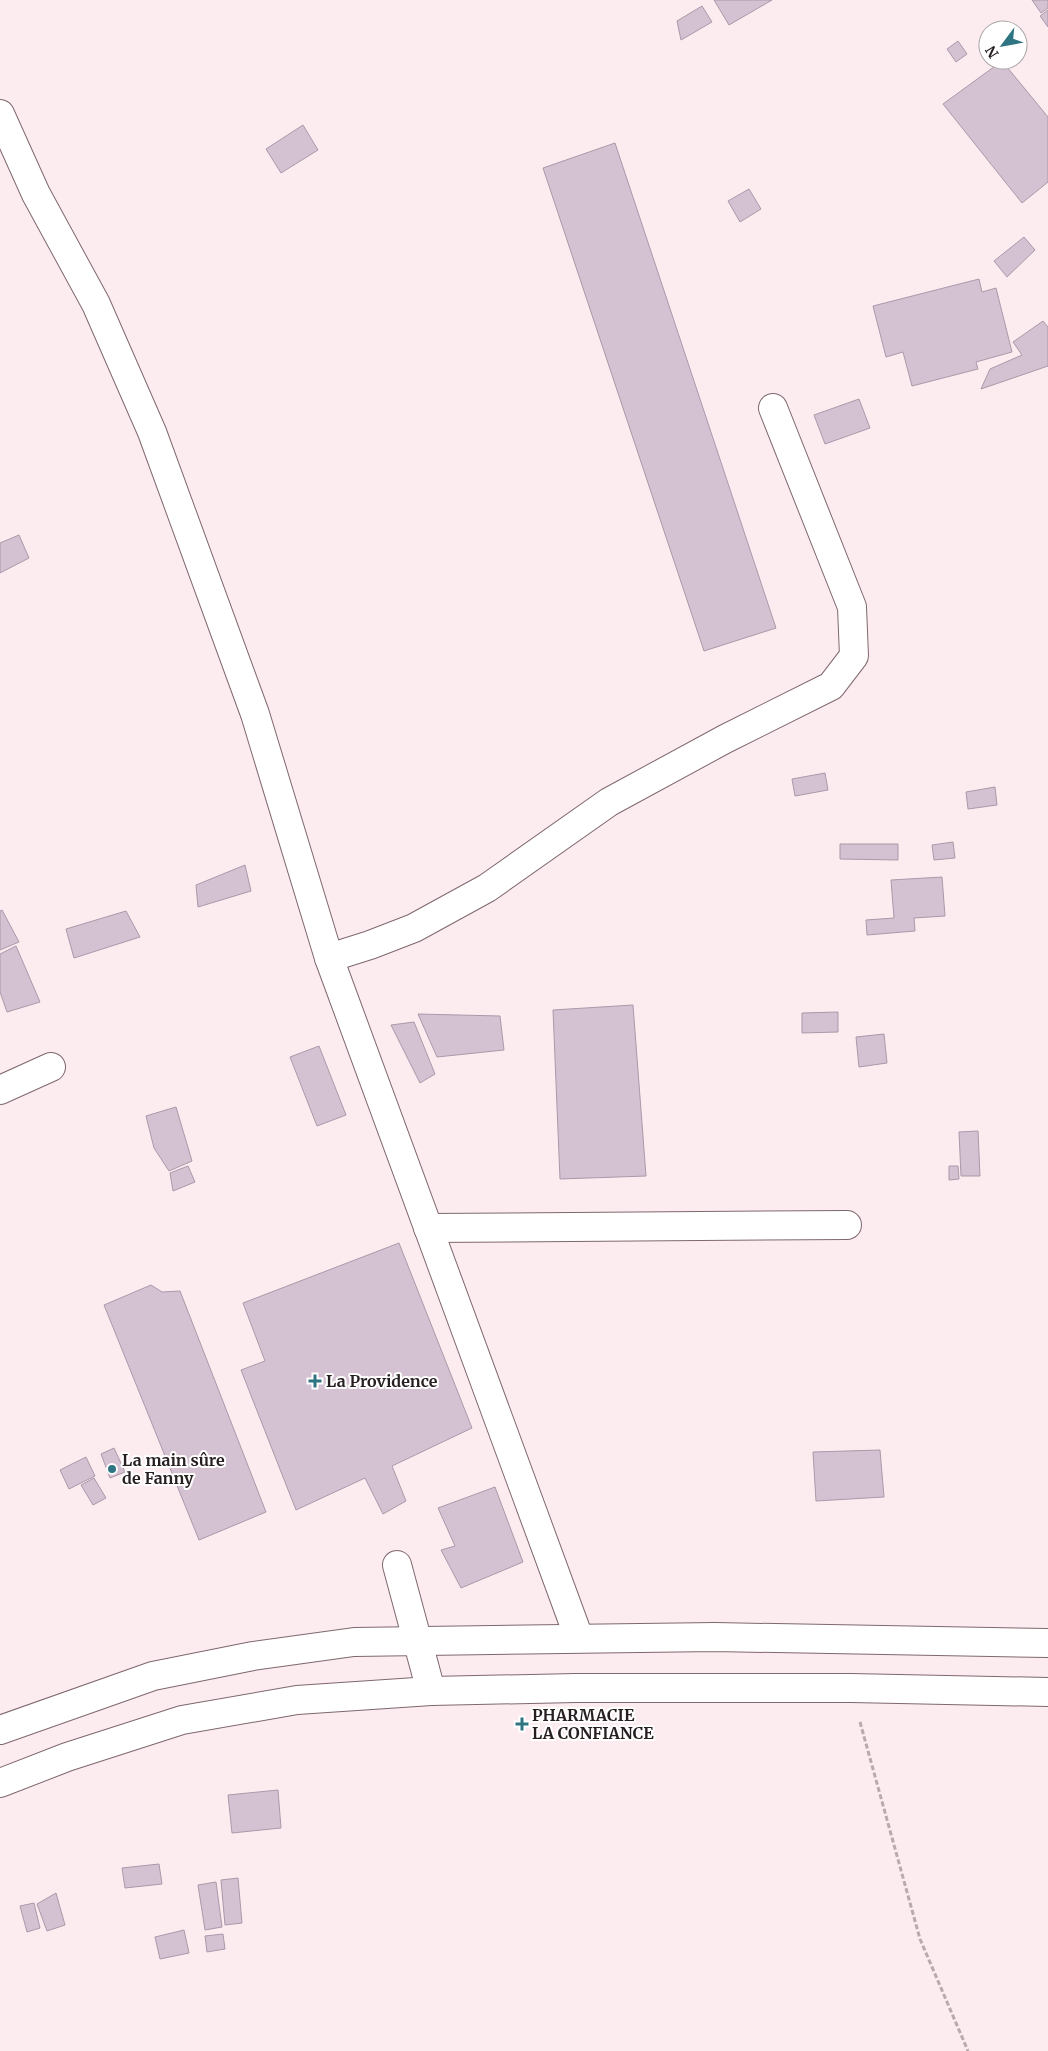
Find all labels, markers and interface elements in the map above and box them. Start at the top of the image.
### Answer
north arrow [978,20,1028,70]
text: N [981,42,1003,61]
place label: La Providence [326,1371,438,1391]
marker: La Providence [308,1374,322,1388]
place label: La main sûre de Fanny [122,1450,225,1488]
marker: La main sûre de Fanny [106,1463,118,1475]
place label: PHARMACIE LA CONFIANCE [532,1705,654,1743]
marker: PHARMACIE LA CONFIANCE [516,1718,528,1730]

